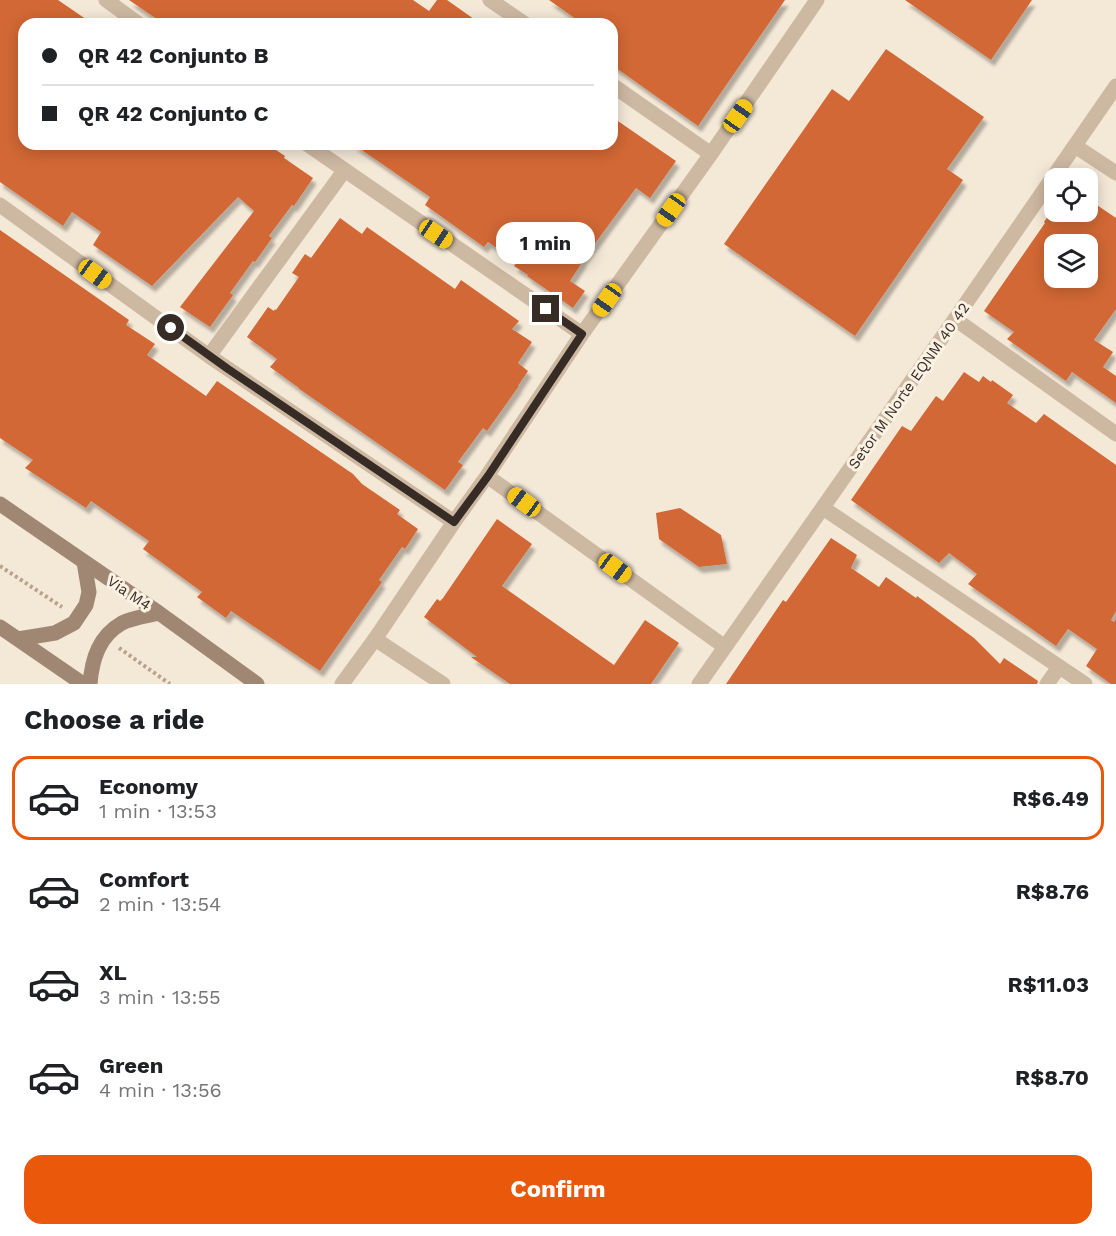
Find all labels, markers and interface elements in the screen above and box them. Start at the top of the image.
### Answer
text: QR 42 Conjunto B [78,43,269,68]
car [720,96,756,136]
text: QR 42 Conjunto C [78,101,268,126]
map controls [1044,168,1098,288]
button: locate [1044,168,1098,222]
car [653,190,689,230]
car [416,216,456,252]
callout: 1 min [496,222,596,264]
text: 1 min [520,231,571,255]
button: layers [1044,234,1098,288]
car [75,256,115,292]
car [589,280,625,320]
route end [532,295,559,322]
street label: Setor M Norte EQNM 40 42 [845,299,973,473]
route start [157,314,184,341]
car [504,484,544,520]
car [595,550,635,586]
street label: Via M4 [104,572,154,614]
text: Choose a ride [24,704,204,736]
icon: car [27,771,81,825]
text: Economy [99,774,198,799]
text: R$6.49 [1012,786,1089,811]
text: 1 min · 13:53 [99,799,217,823]
icon: car [27,864,81,918]
text: Comfort [99,867,189,892]
text: R$8.76 [1016,879,1089,904]
text: 2 min · 13:54 [99,892,221,916]
icon: car [27,957,81,1011]
text: XL [99,960,127,985]
text: R$11.03 [1008,972,1089,997]
text: 3 min · 13:55 [99,985,221,1009]
icon: car [27,1050,81,1104]
text: Green [99,1053,163,1078]
text: R$8.70 [1015,1065,1089,1090]
text: 4 min · 13:56 [99,1078,222,1102]
button: Confirm [24,1155,1092,1224]

